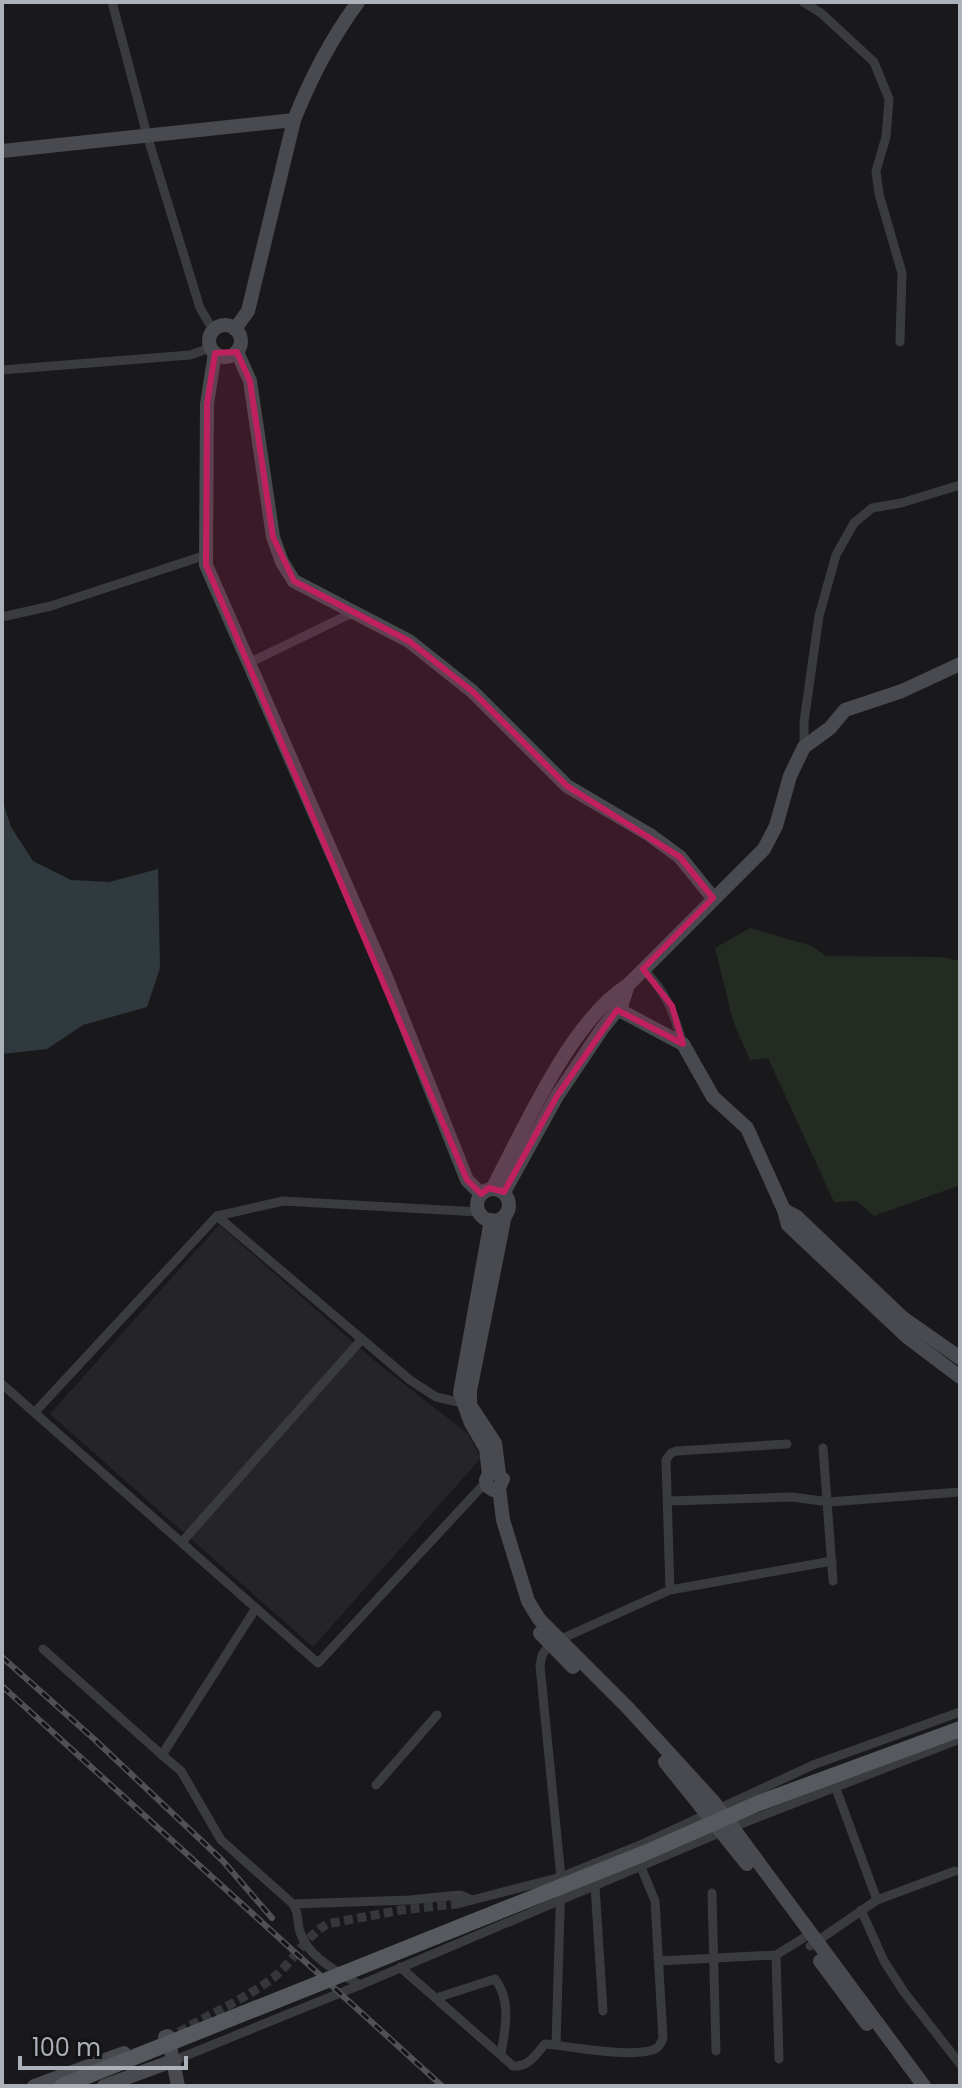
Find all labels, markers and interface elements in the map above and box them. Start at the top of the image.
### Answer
scale bar [20,2020,186,2070]
text: 100 m [32,2031,101,2064]

